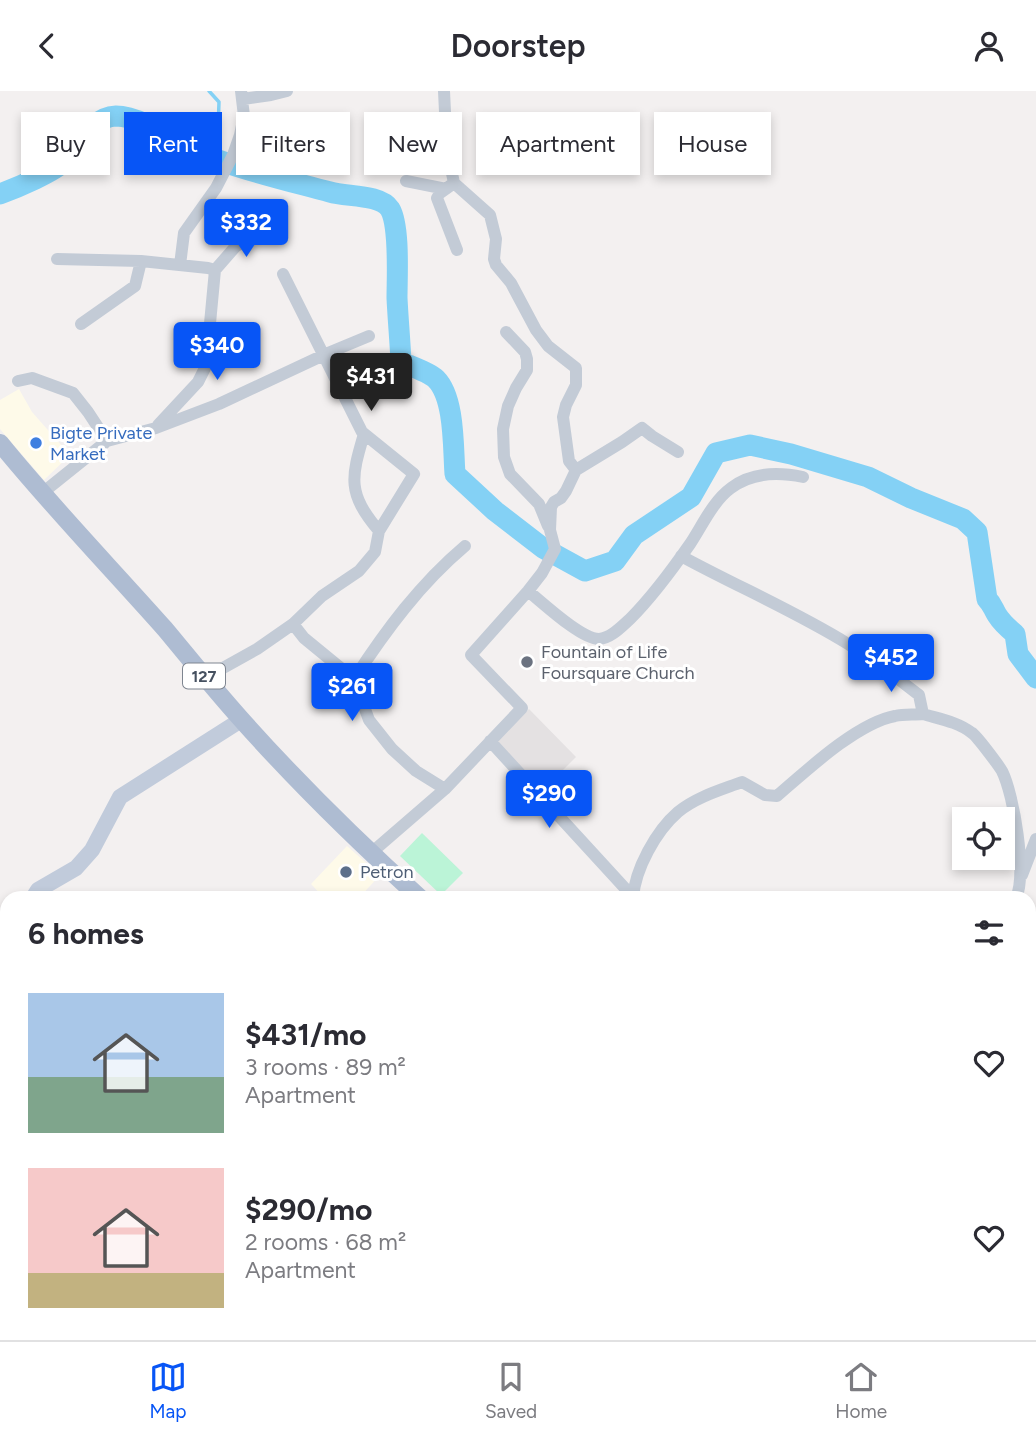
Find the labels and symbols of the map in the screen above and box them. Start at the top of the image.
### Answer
pin: $332 [205,199,287,259]
pin: $340 [176,323,258,382]
pin: $431 [330,353,412,413]
place label: Bigte Private Market [50,422,152,465]
marker: Bigte Private Market [28,435,44,451]
pin: $452 [850,635,932,694]
place label: Fountain of Life Foursquare Church [541,641,695,684]
marker: Fountain of Life Foursquare Church [519,654,535,670]
road number: 127 [183,663,225,689]
pin: $261 [311,663,393,723]
pin: $290 [508,771,590,830]
place label: Petron [360,861,413,883]
marker: Petron [338,864,354,880]

